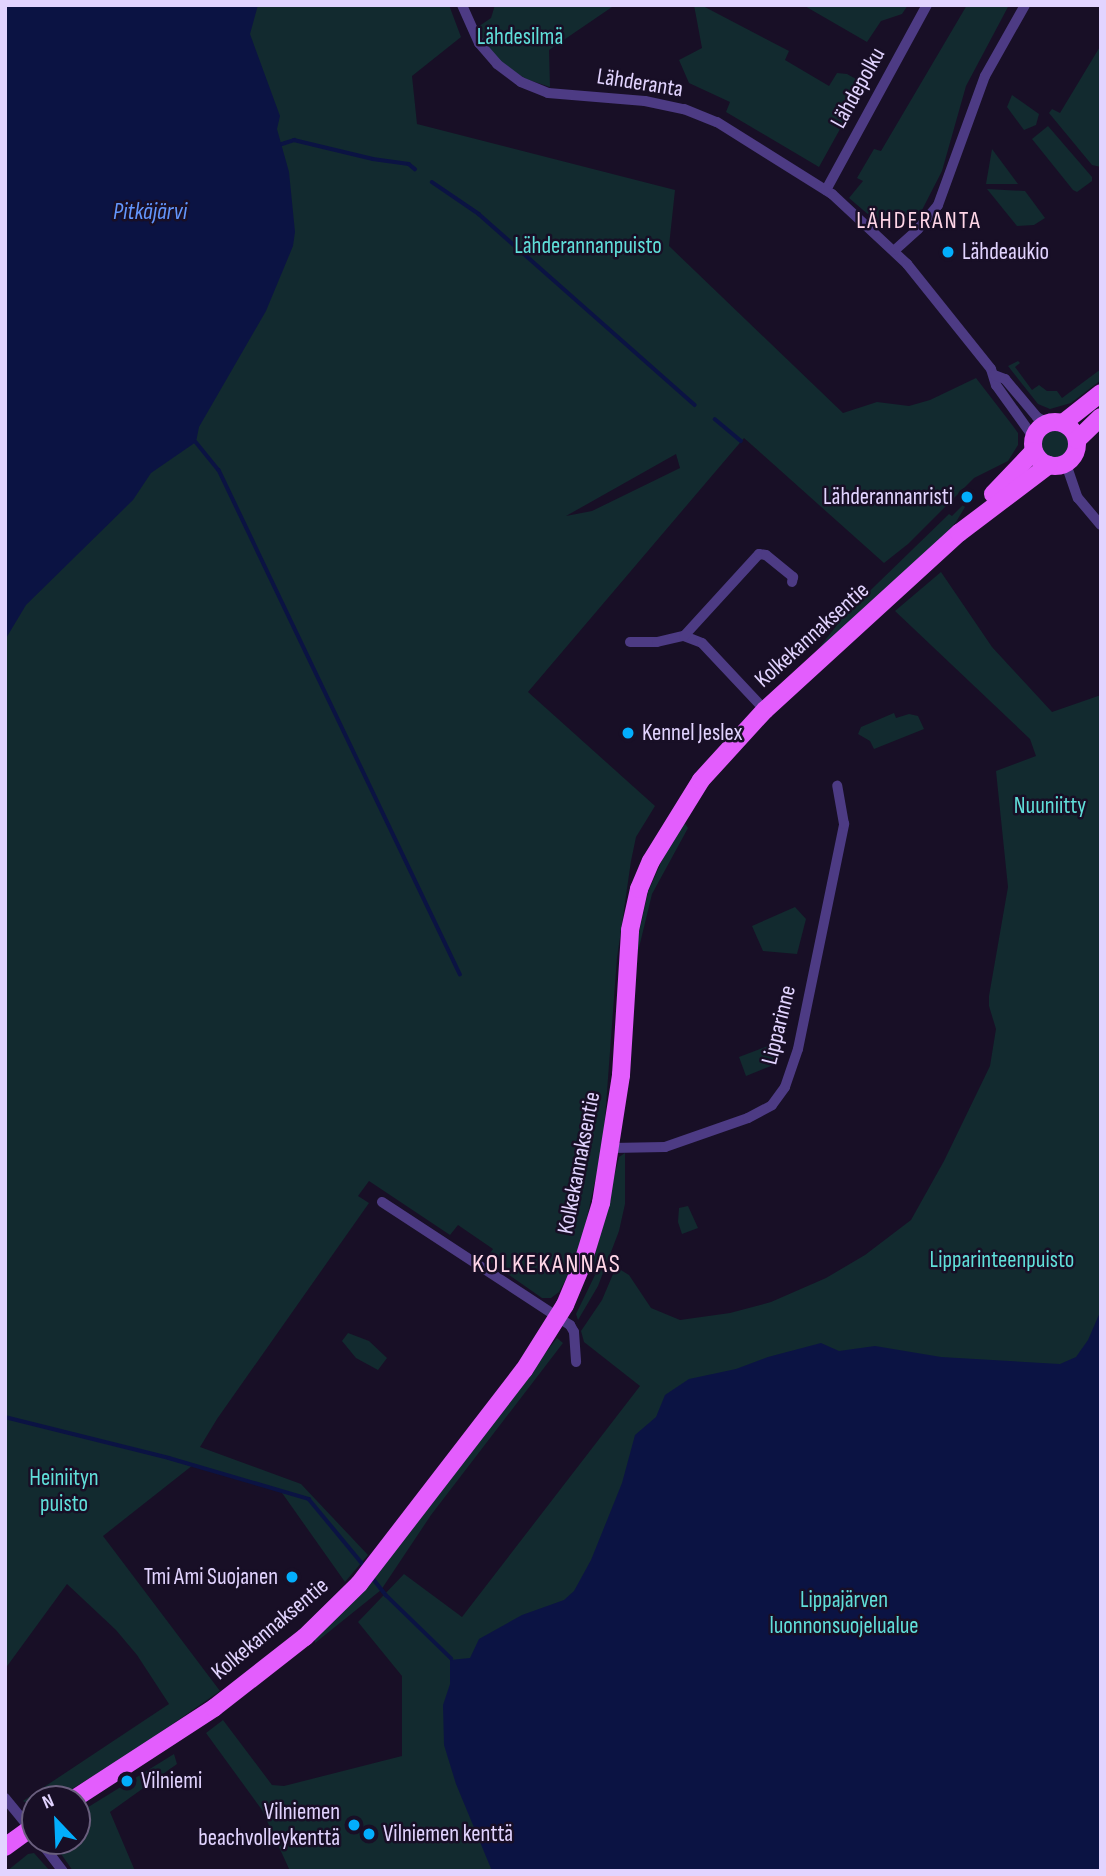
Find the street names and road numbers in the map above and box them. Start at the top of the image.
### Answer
street label: Lähdepolku [825,43,891,133]
street label: Lähderanta [595,63,685,103]
street label: Kolkekannaksentie [749,577,875,693]
street label: Lipparinne [756,983,802,1067]
street label: Kolkekannaksentie [552,1090,606,1236]
street label: Kolkekannaksentie [206,1572,334,1686]

